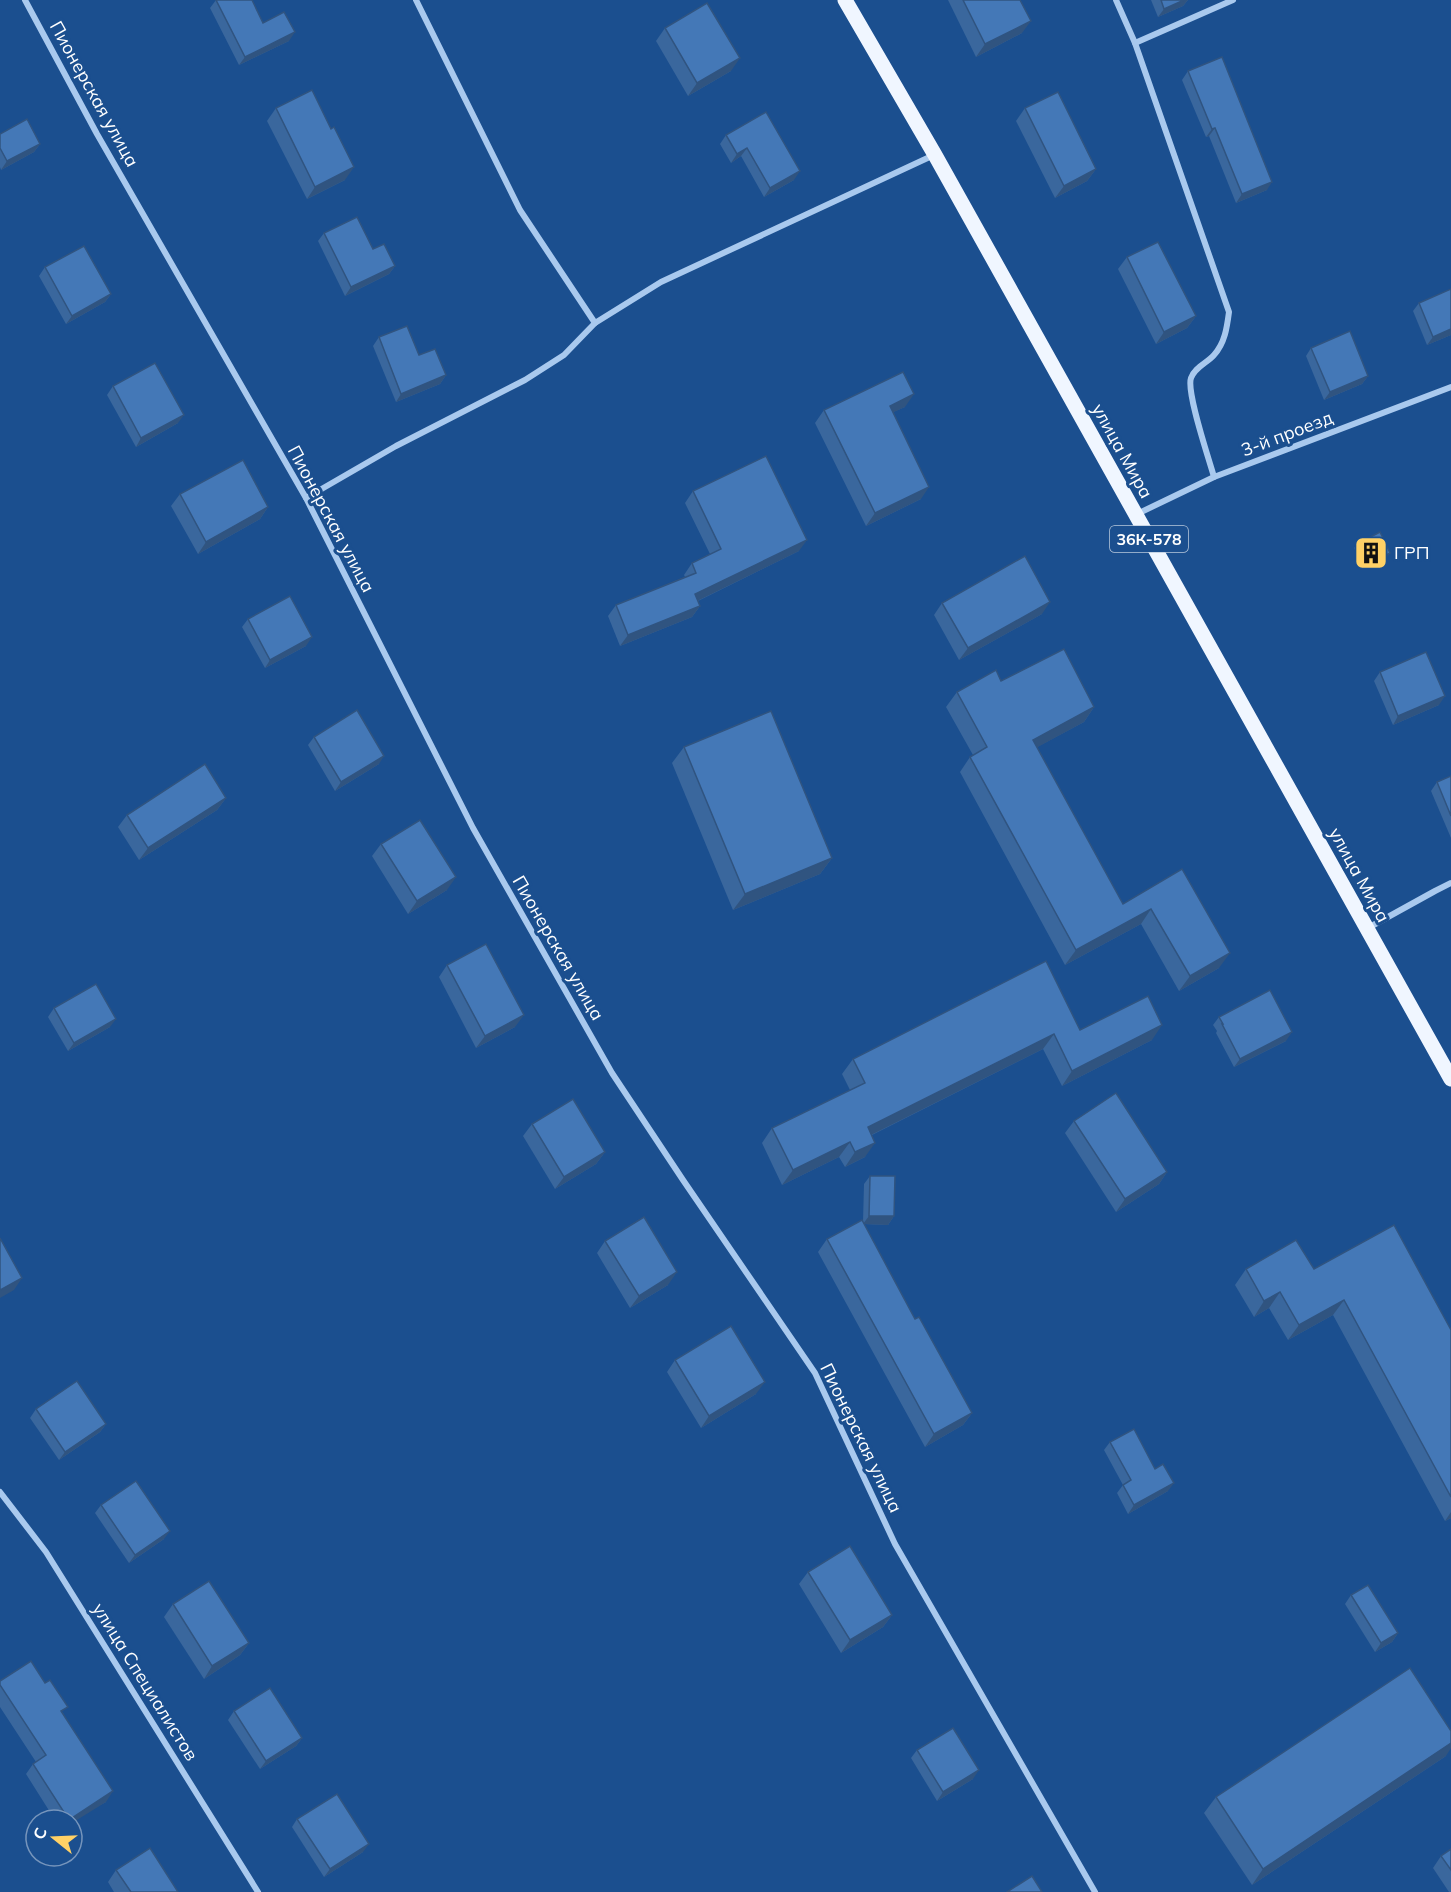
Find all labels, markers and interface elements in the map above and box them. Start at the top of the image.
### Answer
street label: Пионерская улица [45,17,144,171]
street label: улица Мира [1087,399,1158,502]
street label: 3-й проезд [1238,406,1336,462]
street label: Пионерская улица [283,441,380,596]
road number: 36К-578 [1110,526,1188,552]
building icon: ГРП [1353,535,1389,571]
place label: ГРП [1394,541,1430,564]
street label: улица Мира [1324,823,1395,926]
street label: Пионерская улица [508,871,609,1024]
street label: Пионерская улица [815,1359,908,1516]
street label: улица Специалистов [87,1599,203,1765]
north arrow [24,1808,84,1868]
text: С [29,1825,51,1842]

